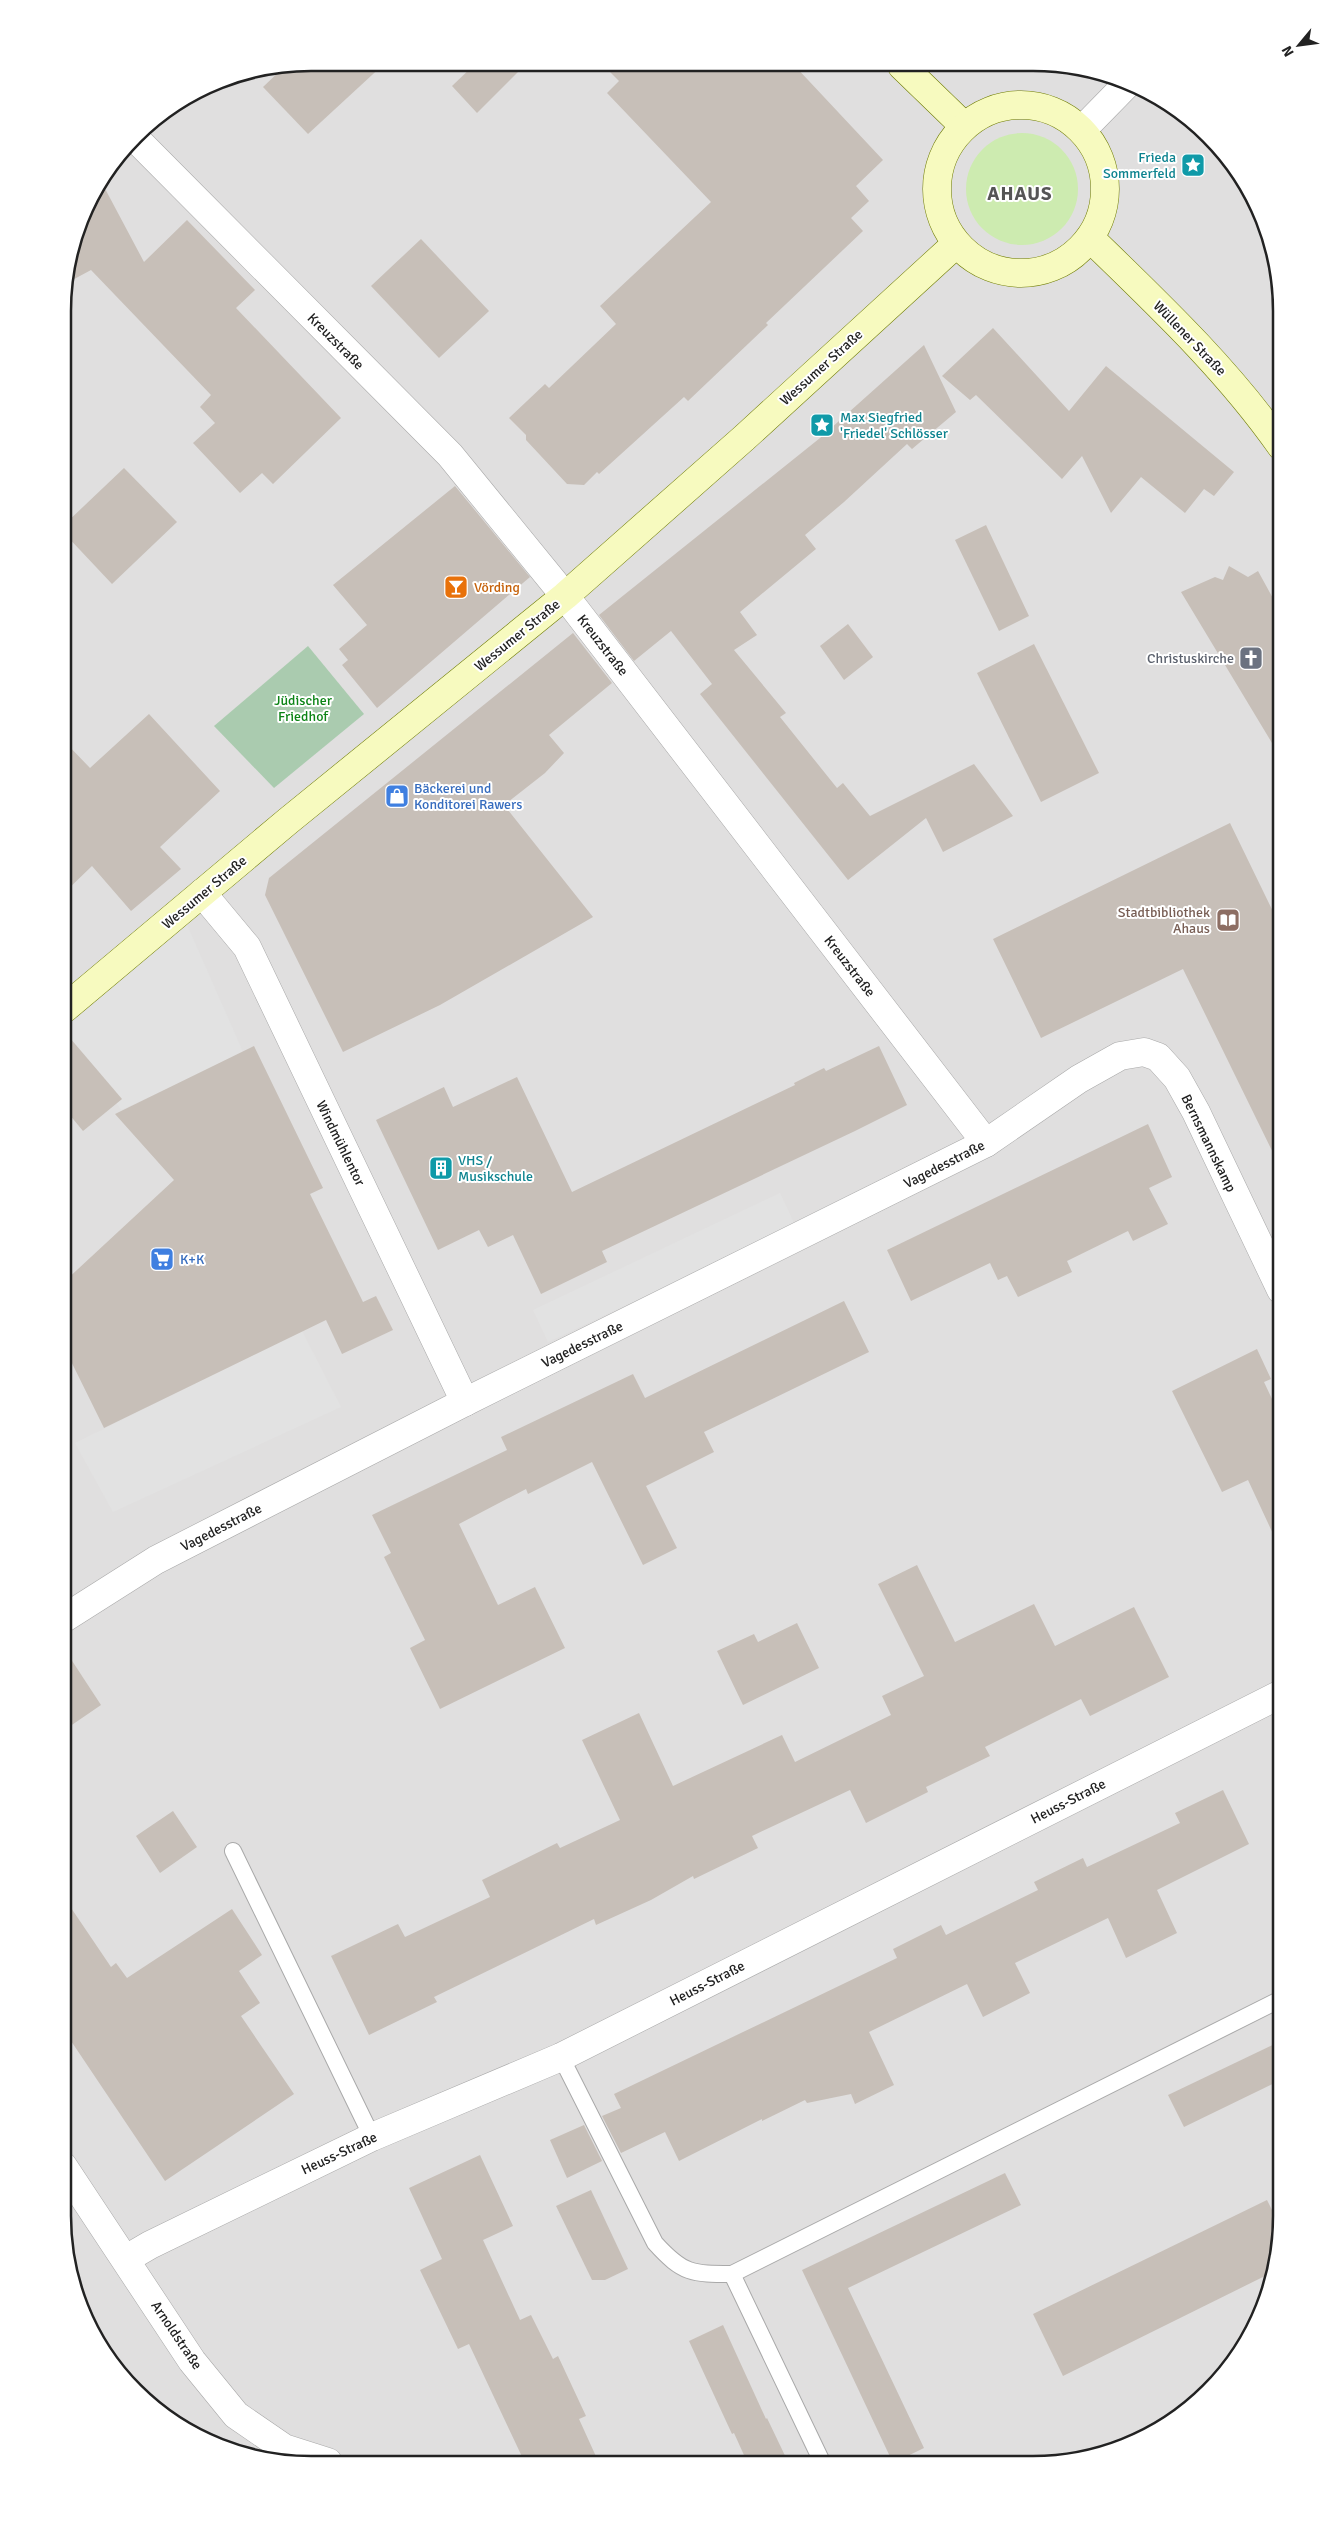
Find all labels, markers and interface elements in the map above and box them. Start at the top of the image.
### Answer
north arrow [1274,20,1324,70]
text: N [1278,43,1298,59]
place label: Frieda Sommerfeld [1103,149,1176,182]
place icon: Frieda Sommerfeld [1180,152,1206,178]
district label: AHAUS [987,182,1053,206]
street label: Wüllener Straße [1150,297,1230,379]
street label: Kreuzstraße [304,309,368,373]
street label: Wessumer Straße [777,326,866,409]
place label: Max Siegfried 'Friedel' Schlösser [840,409,949,442]
place icon: Max Siegfried 'Friedel' Schlösser [809,412,835,438]
bar icon: Vörding [443,574,469,600]
place label: Vörding [474,579,520,596]
street label: Wessumer Straße [471,596,564,675]
street label: Kreuzstraße [573,611,632,679]
church icon: Christuskirche [1238,645,1264,671]
place label: Christuskirche [1147,650,1234,667]
park label: Jüdischer Friedhof [274,692,333,725]
place label: Bäckerei und Konditorei Rawers [414,780,522,813]
shop icon: Bäckerei und Konditorei Rawers [384,783,410,809]
street label: Wessumer Straße [159,852,250,933]
place label: Stadtbibliothek Ahaus [1118,904,1210,937]
library icon: Stadtbibliothek Ahaus [1215,907,1241,933]
street label: Kreuzstraße [820,932,879,1000]
street label: Bernsmannskamp [1178,1092,1240,1195]
street label: Windmühlentor [313,1098,369,1190]
street label: Vagedesstraße [901,1137,987,1192]
place label: VHS / Musikschule [458,1152,533,1185]
building icon: VHS / Musikschule [428,1155,454,1181]
supermarket icon: K+K [149,1246,175,1272]
place label: K+K [180,1251,205,1268]
street label: Vagedesstraße [539,1317,626,1371]
street label: Vagedesstraße [178,1500,264,1555]
street label: Heuss-Straße [1028,1775,1109,1828]
street label: Heuss-Straße [667,1957,748,2010]
street label: Heuss-Straße [299,2128,380,2178]
street label: Arnoldstraße [147,2298,206,2373]

